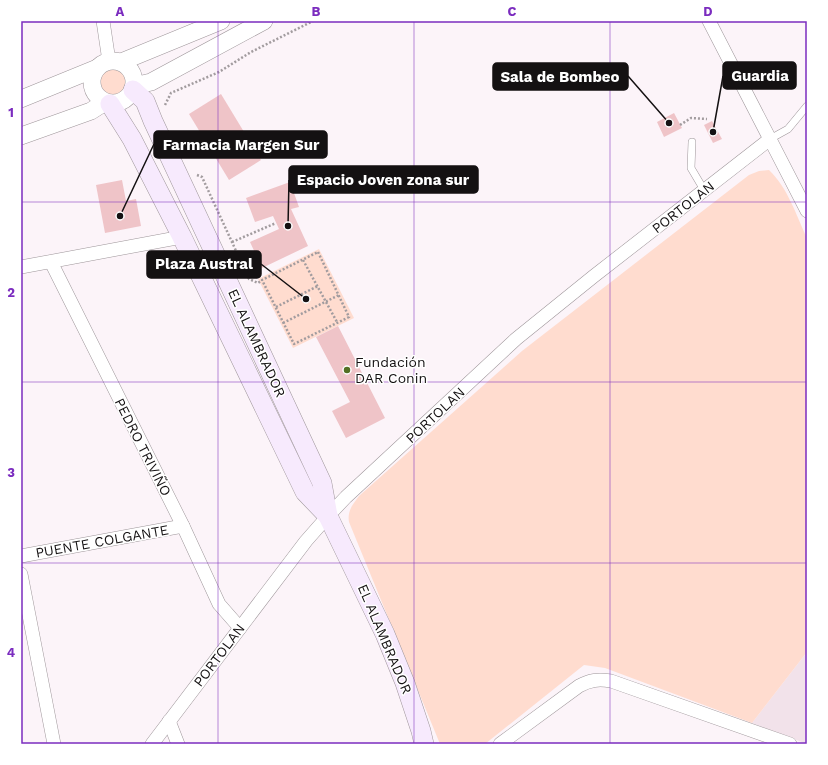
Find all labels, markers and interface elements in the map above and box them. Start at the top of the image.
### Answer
text: A [116,4,125,19]
text: B [312,4,321,19]
text: C [508,4,517,19]
text: D [703,4,713,19]
callout: Guardia [723,62,796,89]
callout: Sala de Bombeo [493,63,628,90]
text: Guardia [731,67,789,85]
text: Sala de Bombeo [501,68,619,86]
text: 1 [8,105,14,120]
callout: Farmacia Margen Sur [154,131,327,158]
text: Farmacia Margen Sur [163,136,320,154]
callout: Espacio Joven zona sur [289,166,478,193]
text: Espacio Joven zona sur [297,171,470,189]
street label: PORTOLAN [649,178,717,236]
callout: Plaza Austral [147,251,261,278]
text: Plaza Austral [155,255,253,273]
text: 2 [7,285,15,300]
street label: EL ALAMBRADOR [225,286,289,400]
place label: Fundación DAR Conin [355,354,427,386]
marker: Fundación DAR Conin [342,365,352,375]
street label: PORTOLAN [402,384,468,446]
street label: PEDRO TRIVIÑO [111,395,175,499]
text: 3 [7,465,15,480]
street label: PUENTE COLGANTE [34,521,170,561]
street label: EL ALAMBRADOR [355,582,415,696]
street label: PORTOLAN [190,620,248,690]
text: 4 [7,645,16,660]

